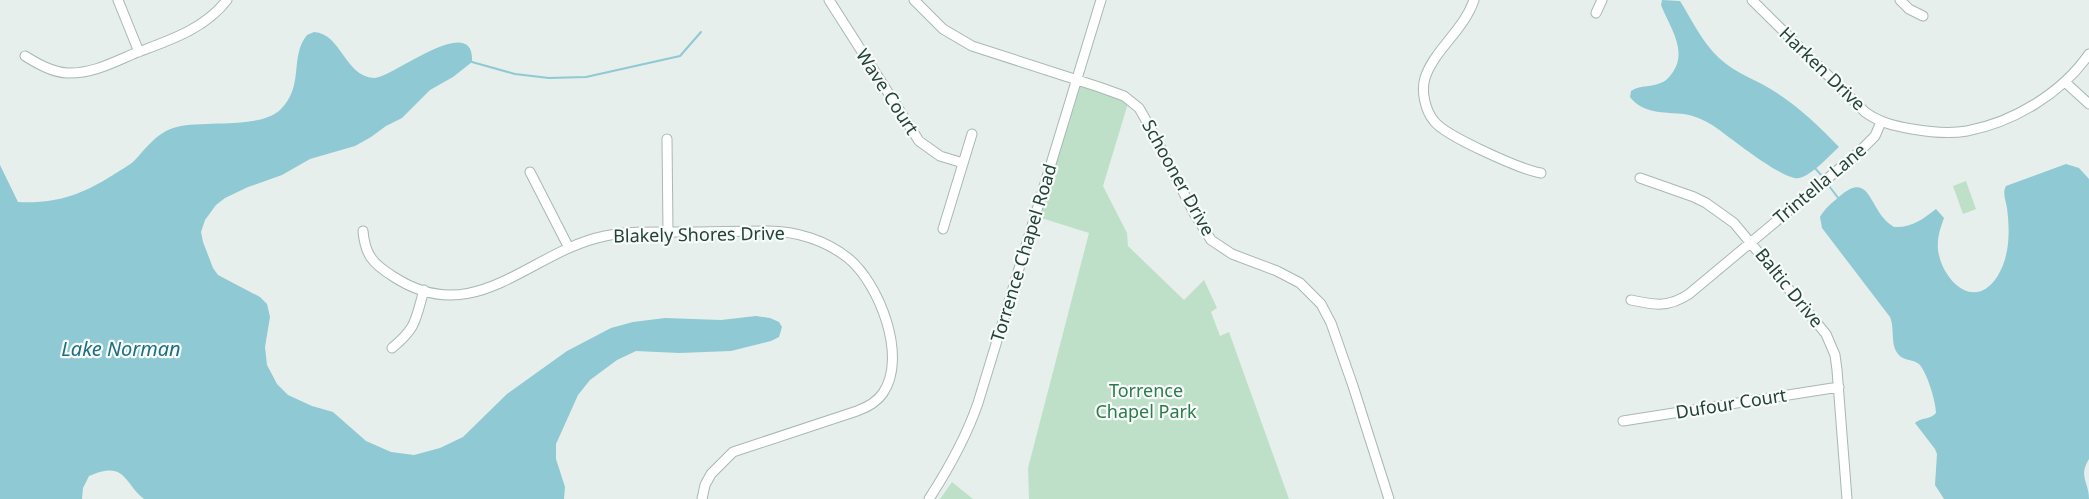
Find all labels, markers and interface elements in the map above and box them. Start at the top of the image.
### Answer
street label: Harken Drive [1774,21,1871,115]
street label: Wave Court [851,44,925,139]
street label: Schooner Drive [1137,115,1221,240]
street label: Trintella Lane [1768,137,1871,229]
street label: Torrence Chapel Road [984,161,1062,345]
street label: Blakely Shores Drive [613,221,785,247]
street label: Baltic Drive [1750,243,1829,332]
water label: Lake Norman [61,335,181,362]
park label: Torrence Chapel Park [1095,378,1197,423]
street label: Dufour Court [1674,382,1788,424]

